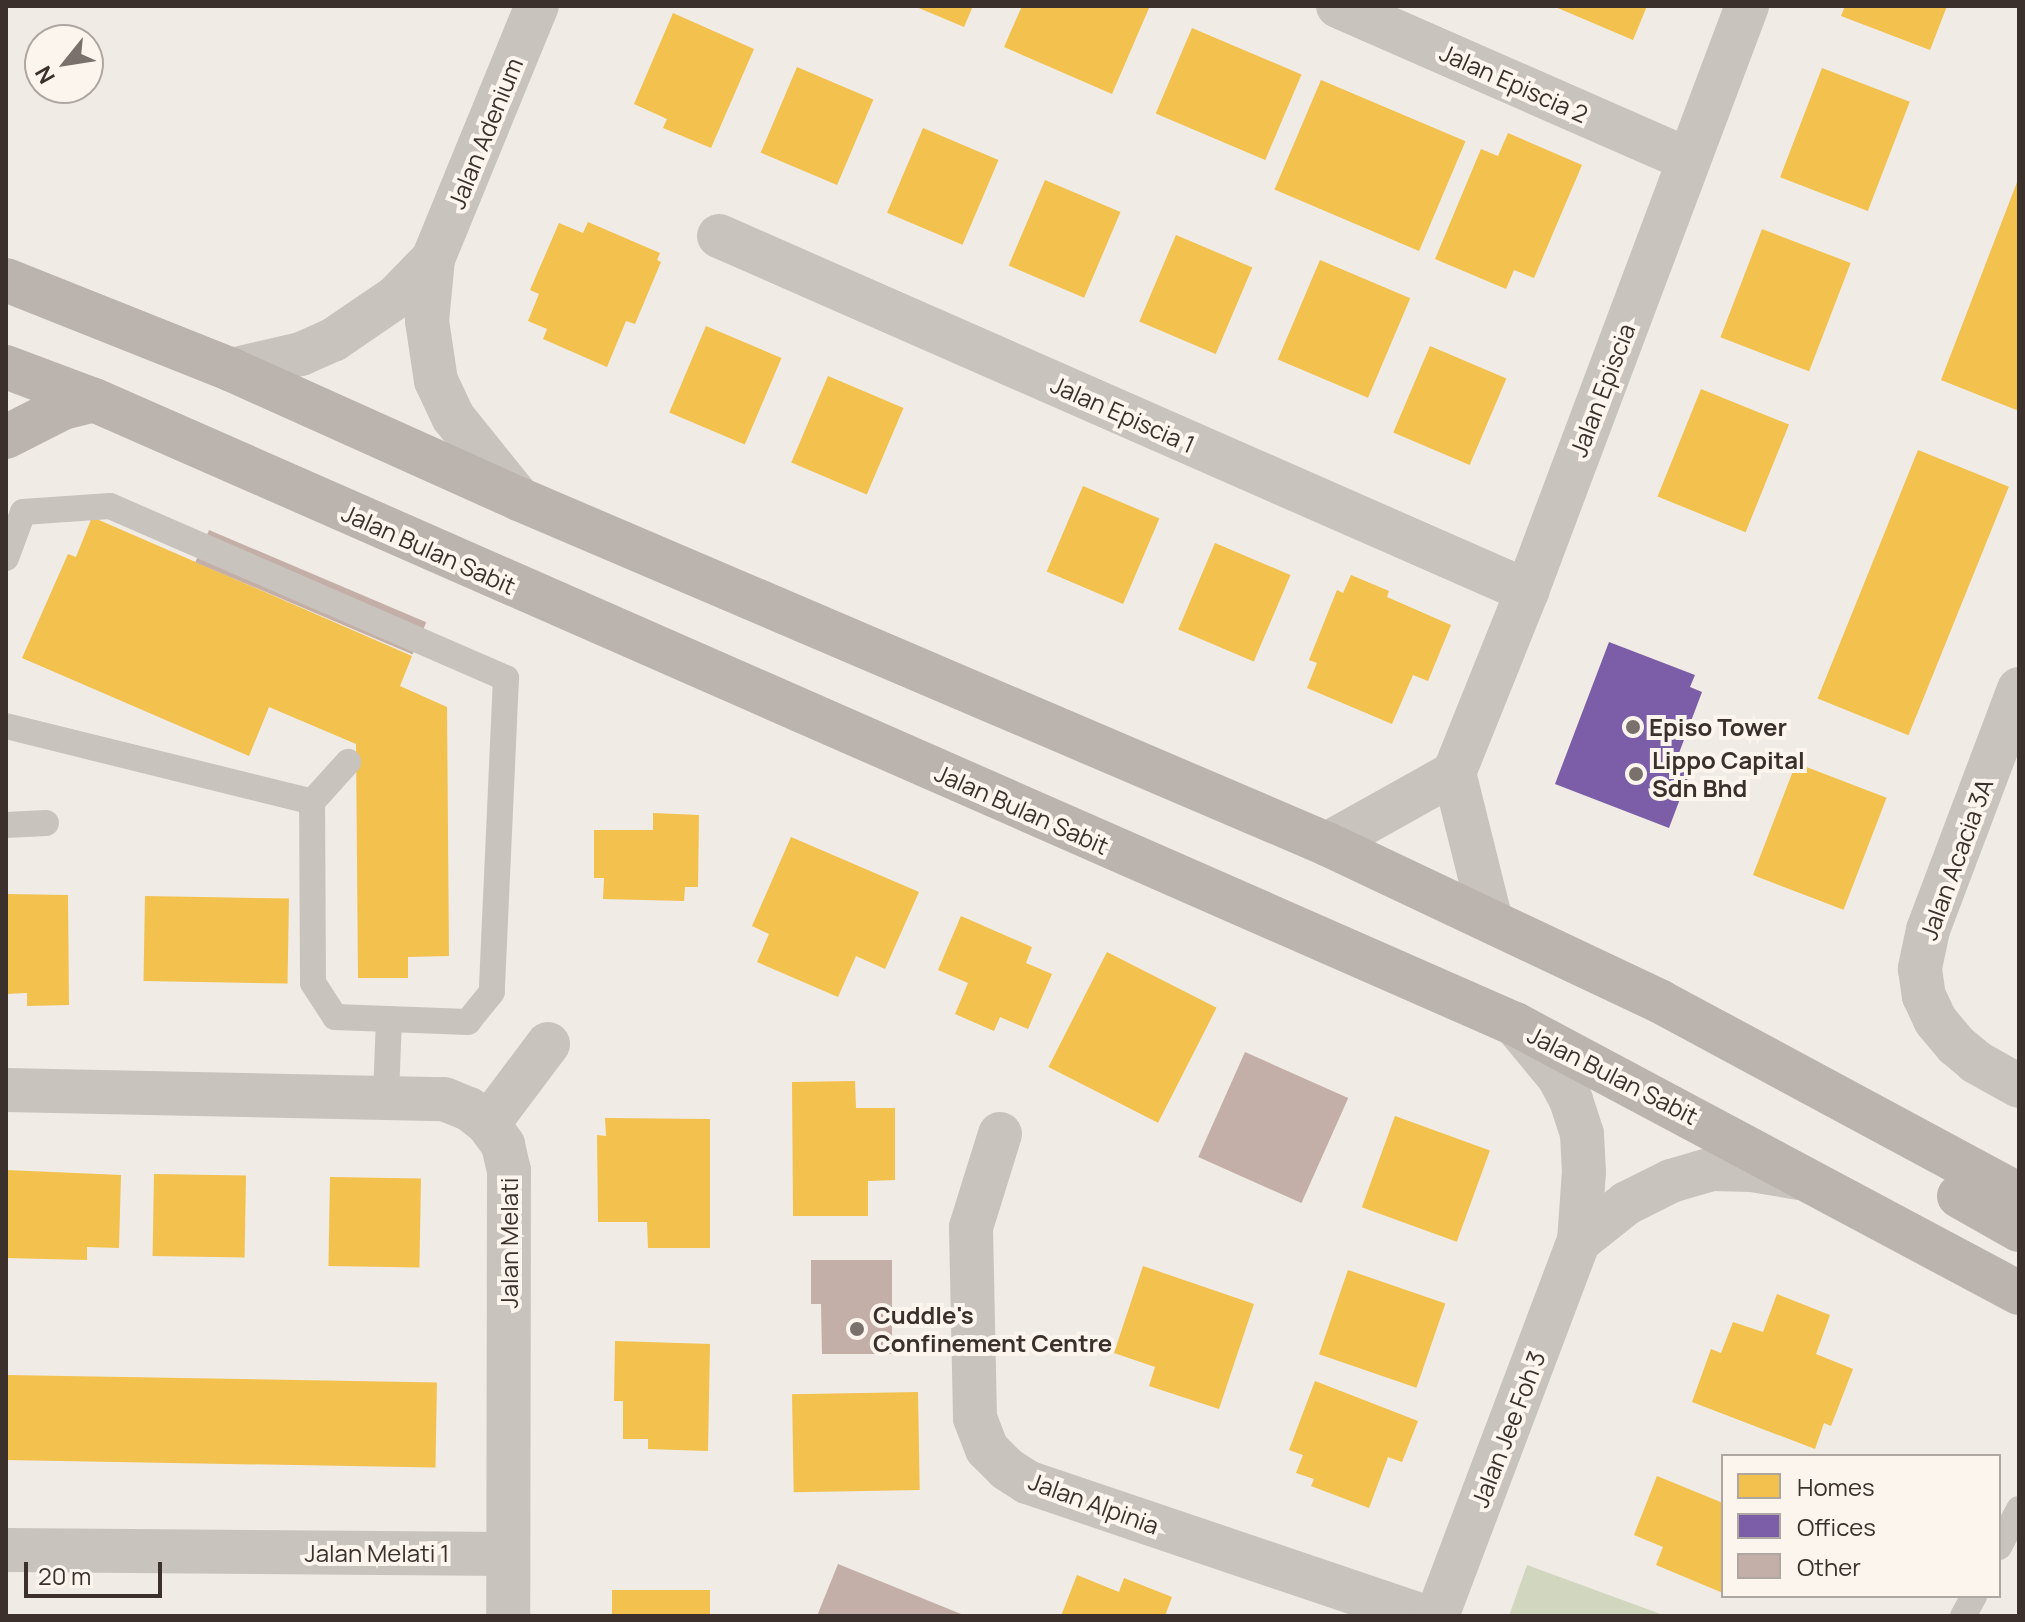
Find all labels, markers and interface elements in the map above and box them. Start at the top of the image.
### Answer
north arrow [24,24,104,104]
street label: Jalan Episcia 2 [1436,38,1592,128]
street label: Jalan Adenium [442,53,528,213]
text: N [28,61,62,89]
street label: Jalan Episcia [1563,319,1641,461]
street label: Jalan Episcia 1 [1047,369,1199,459]
street label: Jalan Bulan Sabit [338,498,520,600]
place label: Episo Tower [1649,713,1787,741]
marker: Episo Tower [1624,718,1642,736]
place label: Lippo Capital Sdn Bhd [1652,746,1805,802]
street label: Jalan Bulan Sabit [931,758,1113,860]
marker: Lippo Capital Sdn Bhd [1627,765,1645,783]
street label: Jalan Acacia 3A [1914,775,1998,943]
street label: Jalan Bulan Sabit [1523,1020,1703,1130]
street label: Jalan Melati [495,1178,523,1308]
place label: Cuddle's Confinement Centre [873,1301,1112,1357]
marker: Cuddle's Confinement Centre [848,1320,866,1338]
street label: Jalan Jee Foh 3 [1465,1347,1551,1511]
legend [1721,1454,2001,1598]
street label: Jalan Alpinia [1025,1466,1163,1540]
text: Homes [1797,1470,1875,1503]
text: Offices [1797,1510,1876,1543]
street label: Jalan Melati 1 [305,1539,449,1567]
scale bar [28,1546,166,1596]
text: Other [1797,1550,1861,1583]
text: 20 m [38,1559,91,1592]

